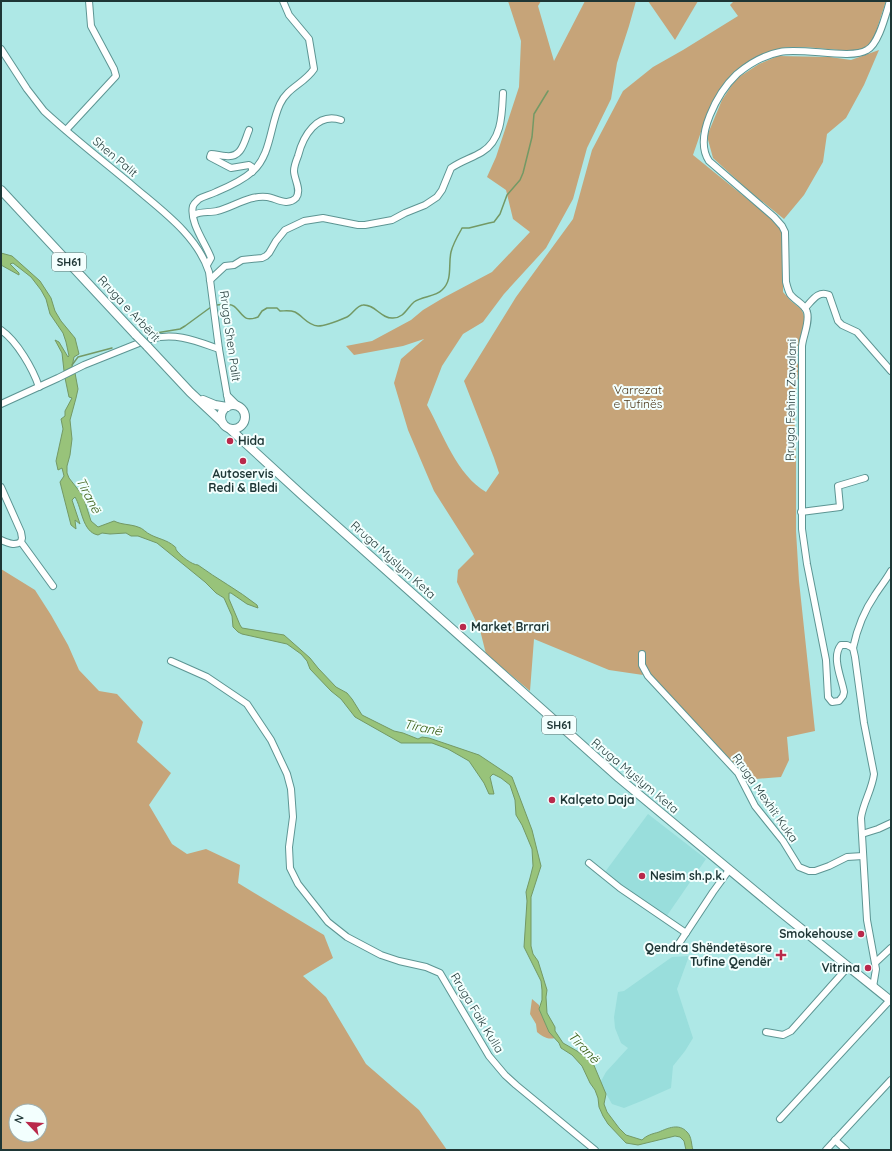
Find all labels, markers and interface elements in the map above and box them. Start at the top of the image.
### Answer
street label: Shen Palit [90,133,141,180]
road number: SH61 [52,253,86,271]
street label: Rruga e Arbërit [95,272,164,345]
street label: Rruga Shen Palit [217,289,244,382]
street label: Rruga Fehim Zavalani [782,339,799,461]
park label: Varrezat e Tufinës [614,382,663,411]
place label: Hida [238,433,265,448]
marker: Hida [225,436,235,446]
marker: Autoservis Redi & Bledi [238,456,248,466]
place label: Autoservis Redi & Bledi [208,466,278,495]
water label: Tiranë [73,474,105,516]
street label: Rruga Myslym Keta [348,518,439,602]
place label: Market Brrari [471,619,549,634]
marker: Market Brrari [458,622,468,632]
water label: Tiranë [403,715,444,739]
road number: SH61 [542,716,576,734]
street label: Rruga Myslym Keta [589,735,682,816]
street label: Rruga Mexhit Kuka [729,750,802,845]
place label: Kalçeto Daja [560,792,635,807]
marker: Kalçeto Daja [547,795,557,805]
place label: Nesim sh.p.k. [650,868,725,883]
marker: Nesim sh.p.k. [637,871,647,881]
place label: Smokehouse [779,926,853,941]
marker: Smokehouse [856,929,866,939]
place label: Qendra Shëndetësore Tufine Qendër [645,940,772,969]
marker: Qendra Shëndetësore Tufine Qendër [775,949,787,961]
place label: Vitrina [821,960,860,975]
marker: Vitrina [863,963,873,973]
street label: Rruga Faik Kulla [448,970,507,1056]
water label: Tiranë [565,1028,603,1067]
north arrow [8,1103,48,1143]
text: N [11,1112,27,1125]

